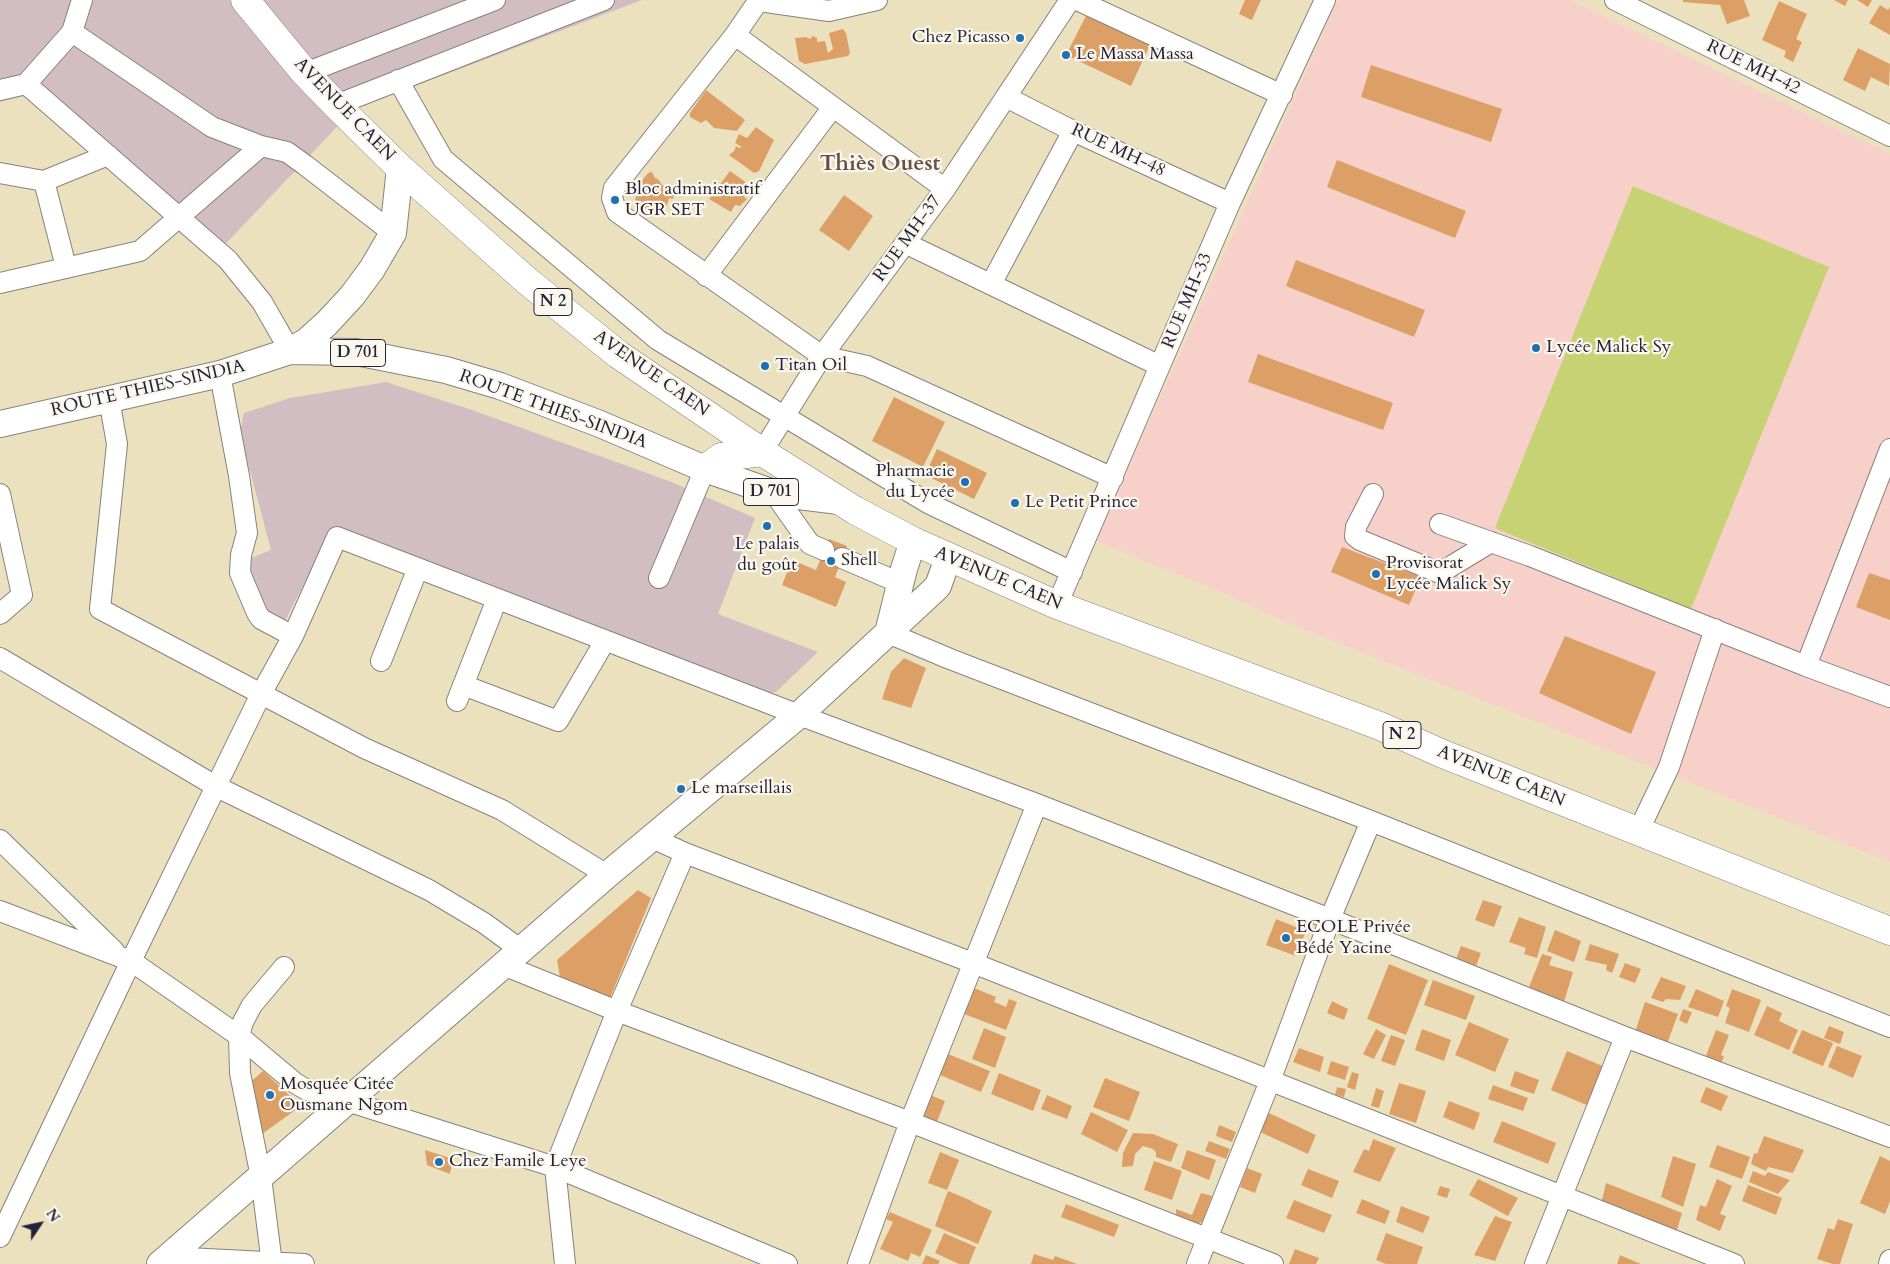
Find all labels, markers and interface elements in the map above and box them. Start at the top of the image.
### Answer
place label: Chez Picasso [912,27,1010,49]
marker: Chez Picasso [1014,32,1026,44]
street label: RUE MH-42 [1703,36,1803,100]
place label: Le Massa Massa [1076,44,1194,66]
marker: Le Massa Massa [1060,49,1072,61]
street label: AVENUE CAEN [289,54,399,166]
street label: RUE MH-48 [1067,120,1169,182]
district label: Thiès Ouest [820,152,940,178]
place label: Bloc administratif UGR SET [625,179,760,222]
street label: RUE MH-37 [869,192,947,286]
marker: Bloc administratif UGR SET [609,194,621,206]
street label: RUE MH-33 [1158,250,1218,352]
road number: N 2 [534,288,572,316]
street label: AVENUE CAEN [589,326,713,422]
place label: Lycée Malick Sy [1546,337,1671,359]
road number: D 701 [330,339,386,366]
marker: Lycée Malick Sy [1530,342,1542,354]
place label: Titan Oil [775,355,847,377]
street label: ROUTE THIES-SINDIA [49,356,247,422]
marker: Titan Oil [759,360,771,372]
street label: ROUTE THIES-SINDIA [456,366,650,454]
place label: Pharmacie du Lycée [876,461,955,504]
marker: Pharmacie du Lycée [959,476,971,488]
road number: D 701 [744,478,798,506]
place label: Le Petit Prince [1025,492,1138,514]
marker: Le Petit Prince [1009,497,1021,509]
marker: Le palais du goût [761,520,773,532]
place label: Le palais du goût [735,534,799,576]
street label: AVENUE CAEN [931,542,1065,616]
place label: Shell [841,550,877,572]
place label: Provisorat Lycée Malick Sy [1386,553,1511,596]
marker: Shell [825,555,837,567]
marker: Provisorat Lycée Malick Sy [1370,568,1382,580]
road number: N 2 [1383,722,1421,748]
street label: AVENUE CAEN [1434,741,1568,813]
place label: Le marseillais [691,778,792,800]
marker: Le marseillais [675,783,687,795]
place label: ECOLE Privée Bédé Yacine [1296,917,1411,960]
marker: ECOLE Privée Bédé Yacine [1280,932,1292,944]
place label: Mosquée Citée Ousmane Ngom [280,1074,408,1116]
marker: Mosquée Citée Ousmane Ngom [264,1089,276,1101]
place label: Chez Famile Leye [449,1151,586,1173]
marker: Chez Famile Leye [433,1156,445,1168]
north arrow [15,1199,65,1249]
text: N [42,1205,64,1226]

